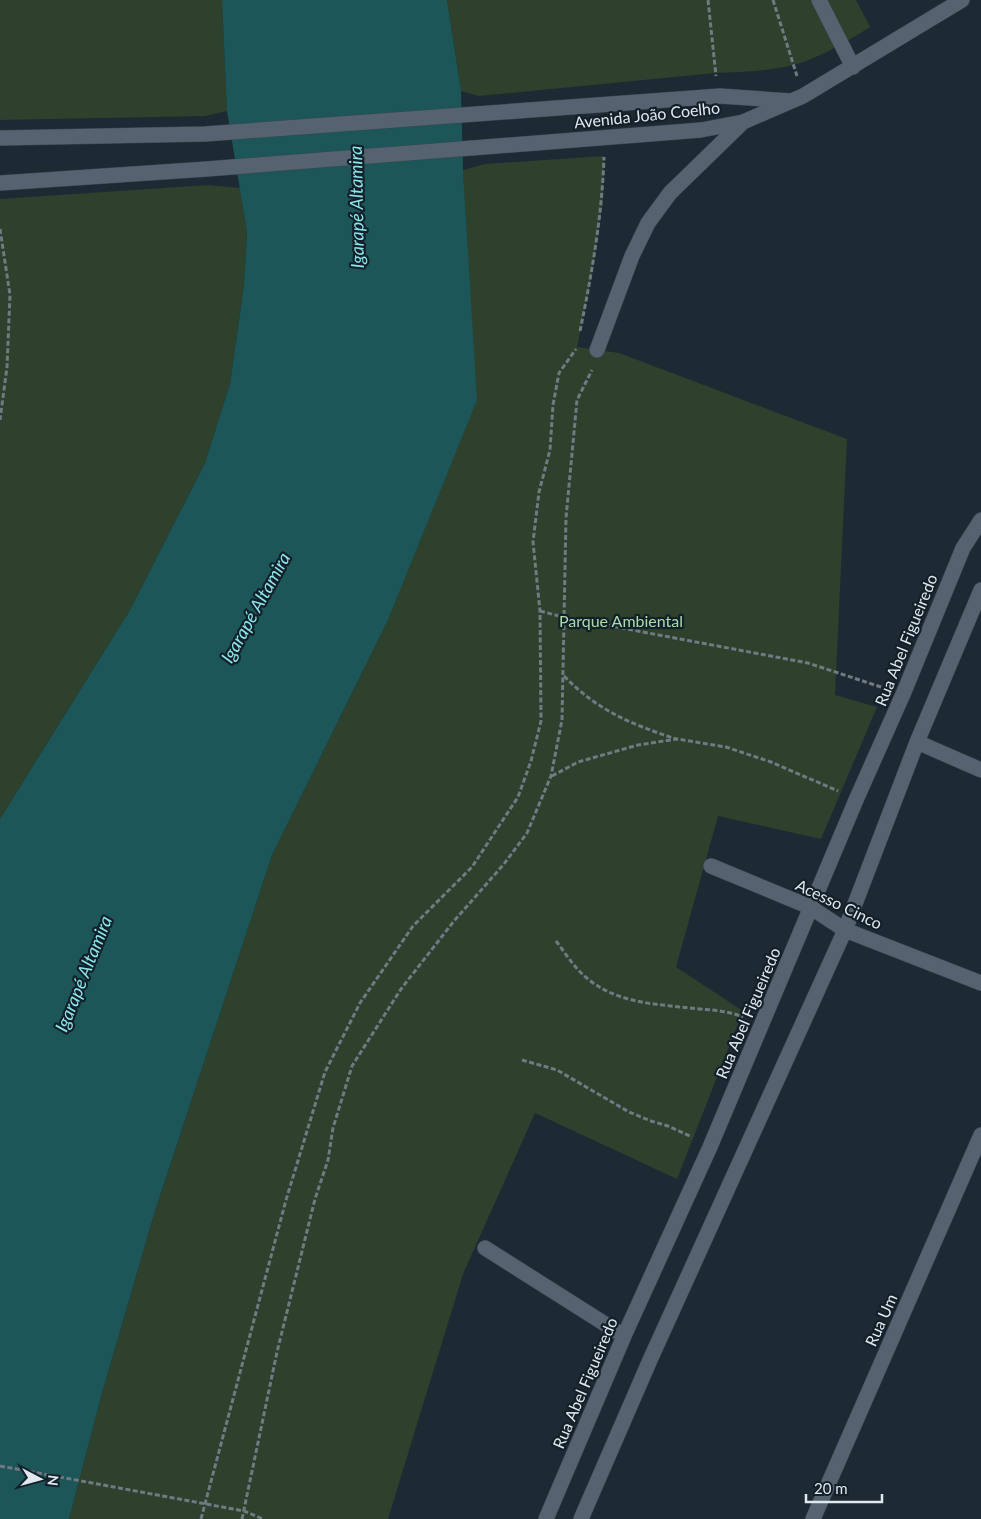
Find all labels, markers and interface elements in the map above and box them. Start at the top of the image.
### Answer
street label: Avenida João Coelho [573,97,721,132]
water label: Igarapé Altamira [344,145,368,269]
water label: Igarapé Altamira [216,548,295,667]
street label: Rua Abel Figueiredo [870,571,941,709]
park label: Parque Ambiental [559,611,683,630]
street label: Acesso Cinco [793,874,885,933]
water label: Igarapé Altamira [50,913,116,1035]
street label: Rua Abel Figueiredo [711,944,784,1081]
street label: Rua Um [861,1291,900,1349]
street label: Rua Abel Figueiredo [548,1314,621,1451]
north arrow [15,1454,65,1504]
scale bar [806,1472,882,1504]
text: N [44,1474,62,1487]
text: 20 m [814,1479,848,1497]

